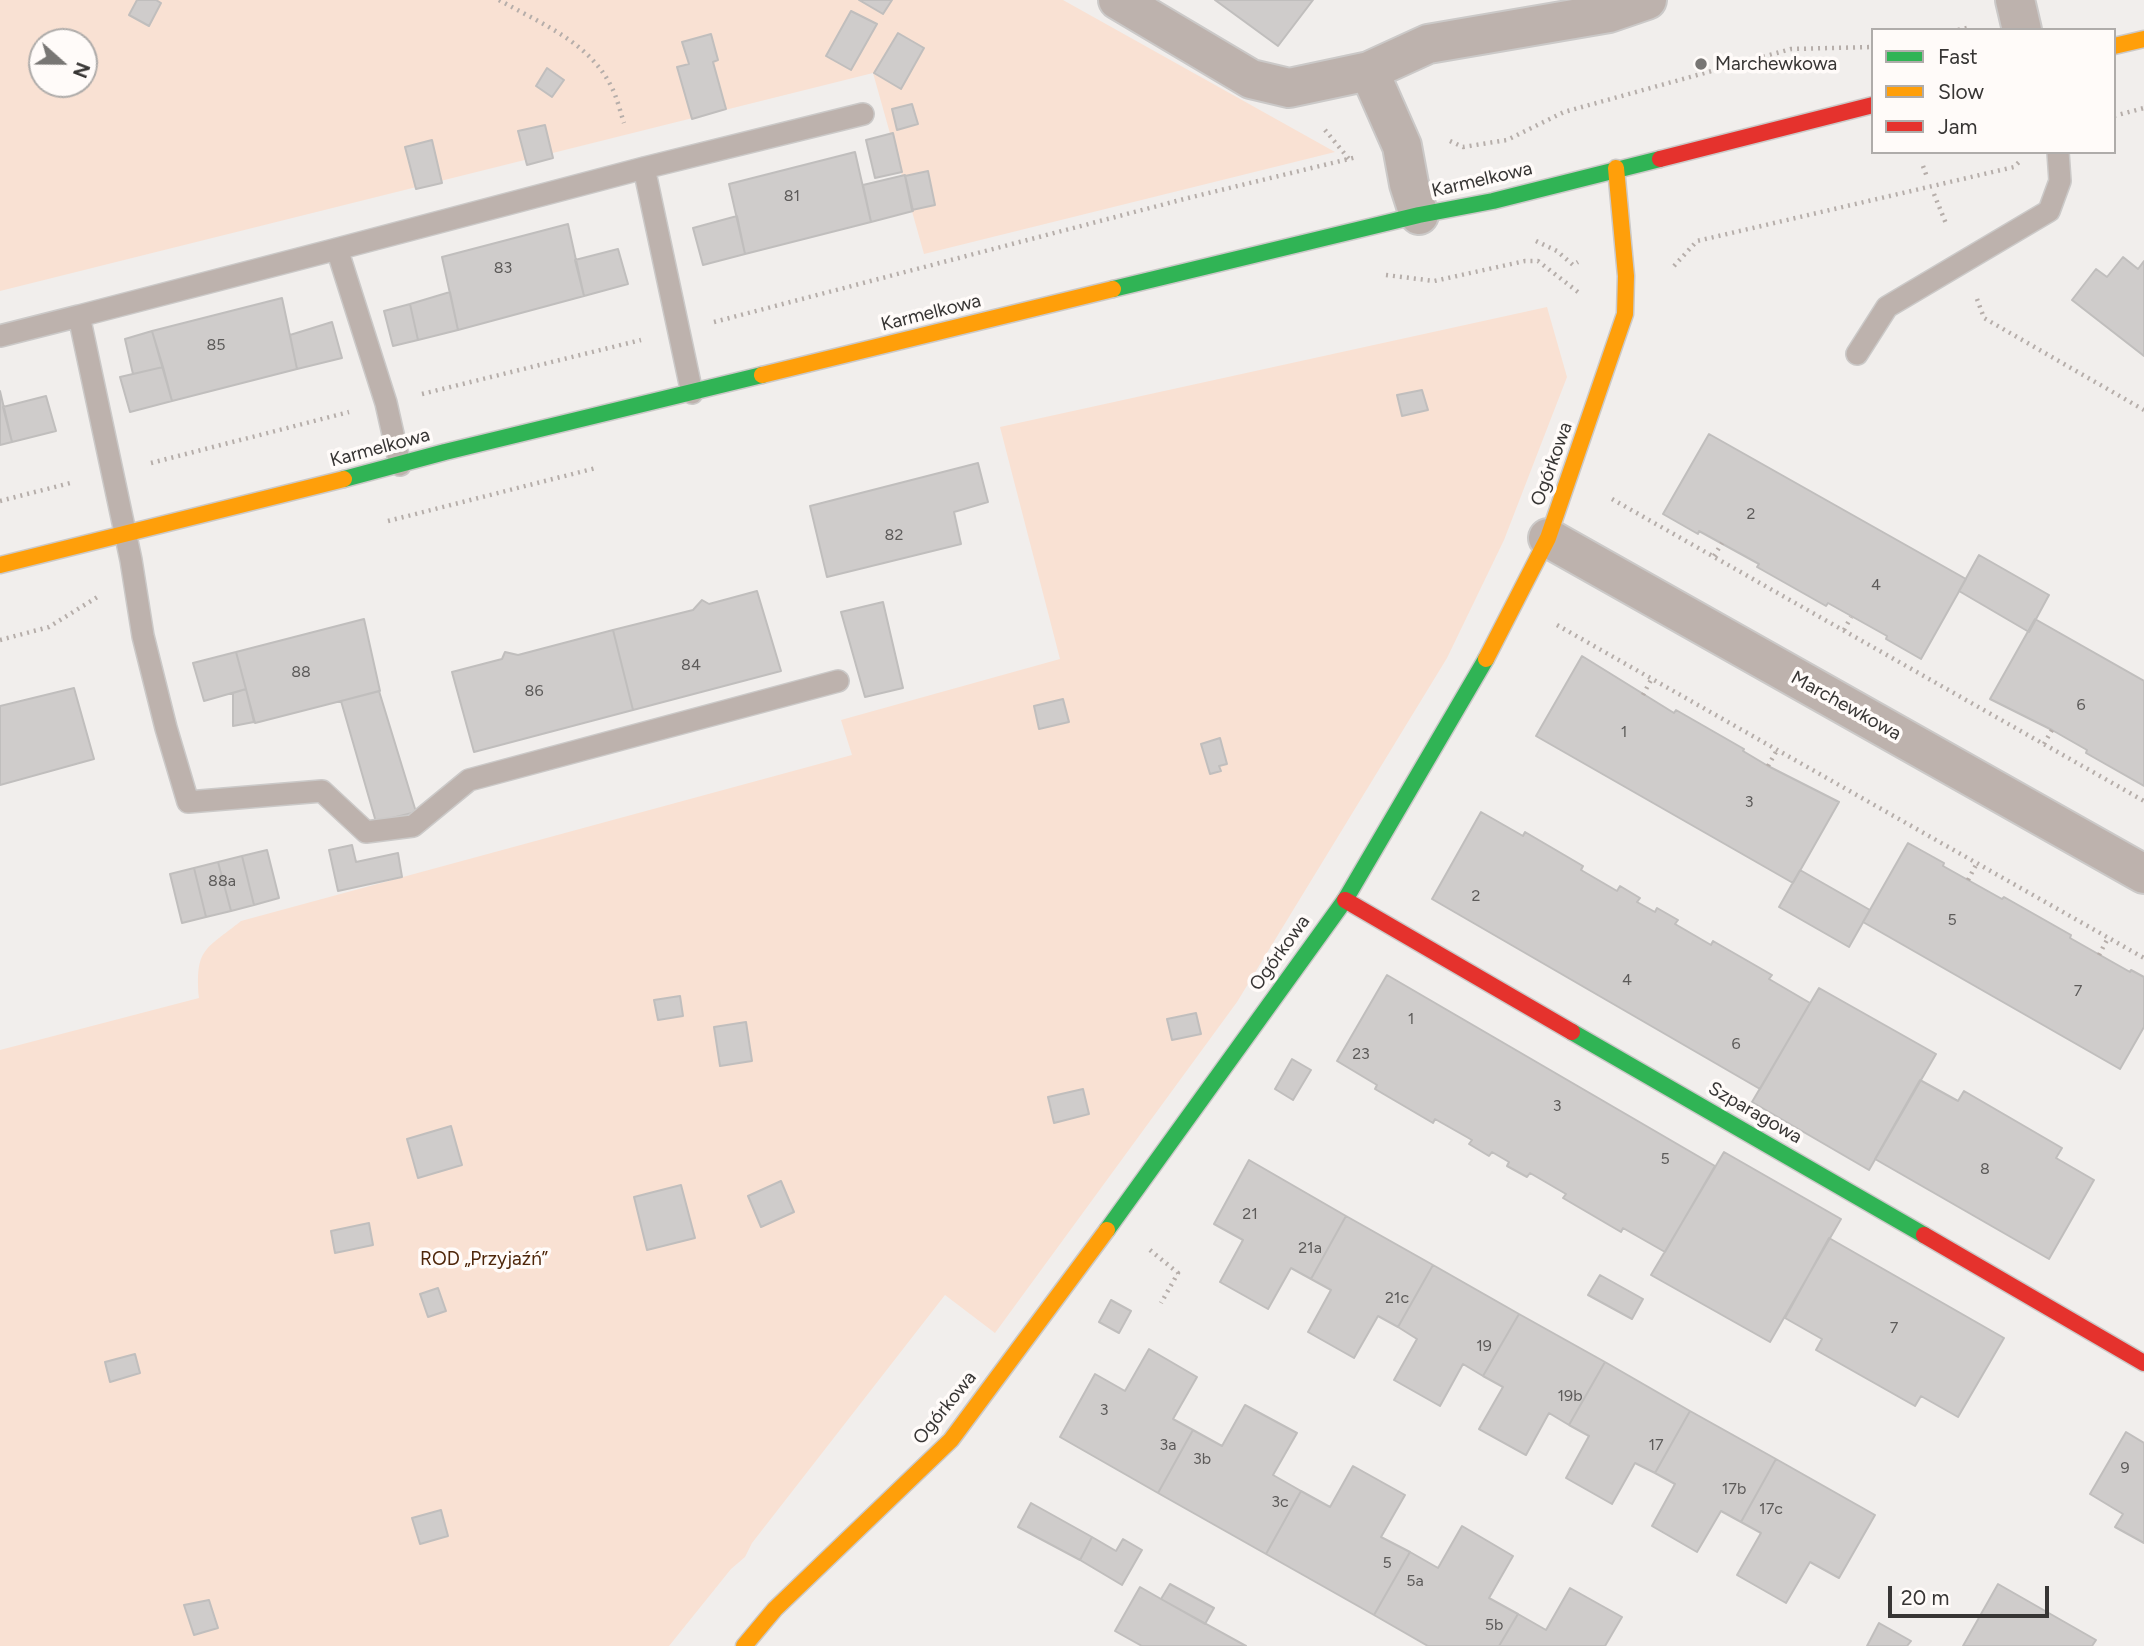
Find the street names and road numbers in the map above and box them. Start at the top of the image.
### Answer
street label: Karmelkowa [1430,157,1534,203]
street label: Karmelkowa [879,290,983,336]
street label: Ogórkowa [1526,419,1578,509]
street label: Karmelkowa [328,424,432,472]
street label: Marchewkowa [1787,666,1905,746]
street label: Ogórkowa [1245,911,1315,995]
street label: Szparagowa [1704,1077,1806,1149]
street label: Ogórkowa [909,1367,981,1449]

